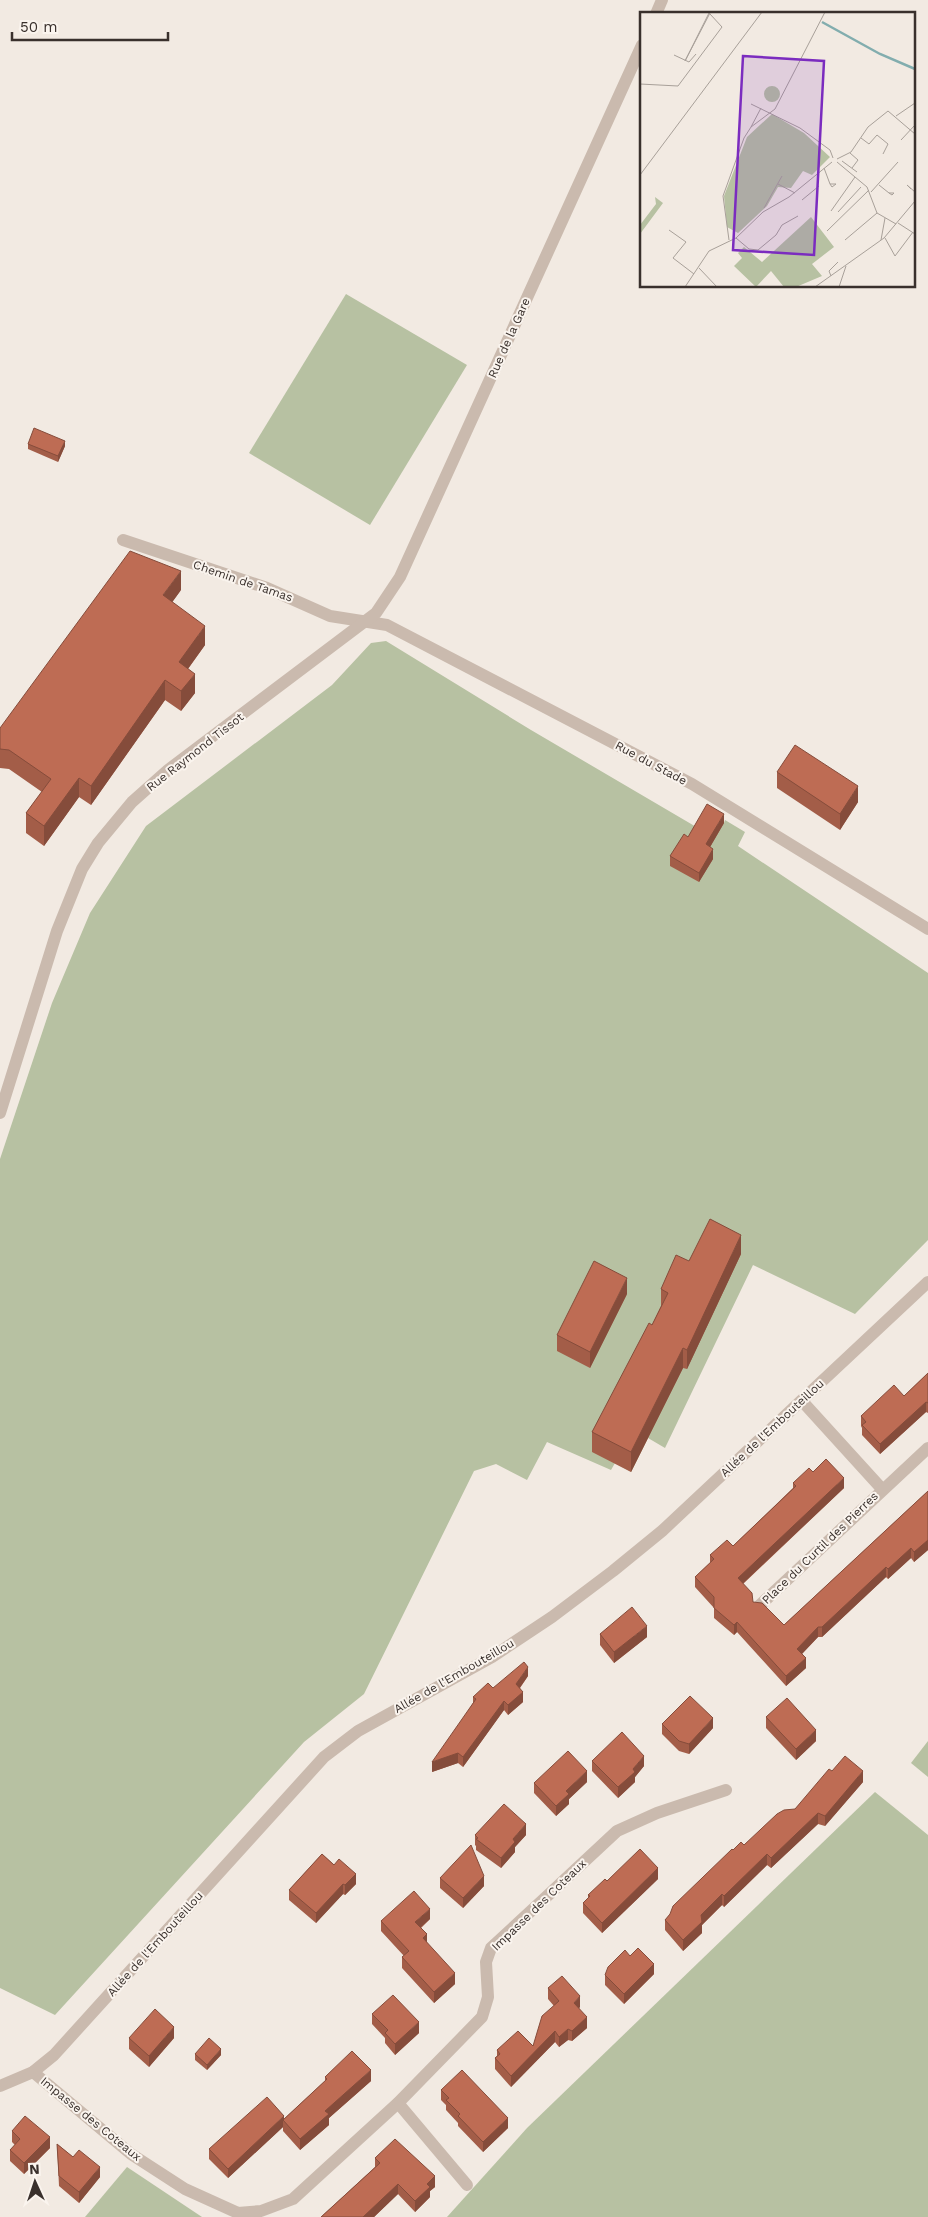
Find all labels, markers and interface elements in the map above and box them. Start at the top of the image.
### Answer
scale bar [12,10,169,42]
inset map [640,12,916,288]
text: 50 m [20,18,57,36]
street label: Rue de la Gare [485,296,533,380]
street label: Chemin de Tamas [191,557,295,605]
street label: Rue Raymond Tissot [144,710,246,794]
street label: Rue du Stade [613,738,689,788]
street label: Allée de l'Embouteillou [717,1376,827,1480]
street label: Place du Curtil des Pierres [759,1489,881,1607]
street label: Allée de l'Embouteillou [391,1636,517,1716]
street label: Impasse des Coteaux [489,1856,589,1954]
street label: Allée de l'Embouteillou [104,1889,206,1999]
street label: Impasse des Coteaux [38,2074,144,2164]
north arrow [10,2157,60,2207]
text: N [29,2161,40,2177]

